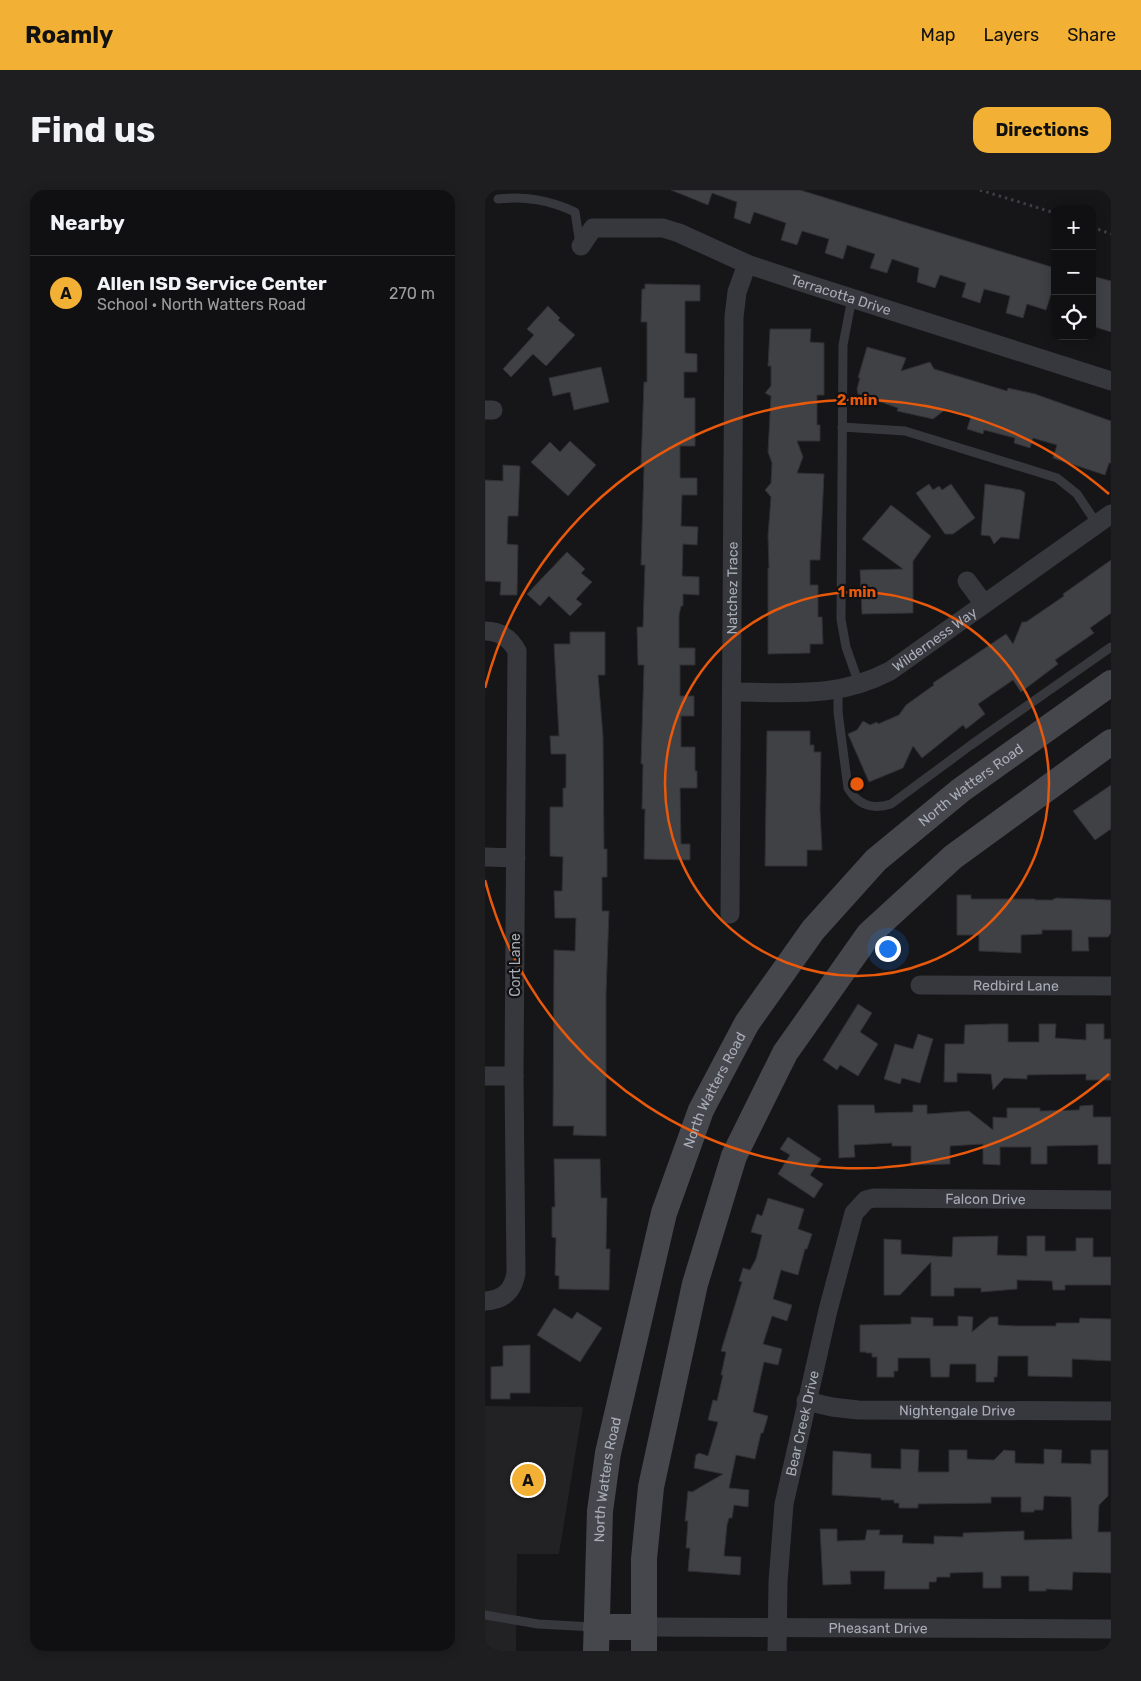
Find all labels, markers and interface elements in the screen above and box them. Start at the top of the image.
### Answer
text: Roamly [25,21,113,49]
text: Map [921,24,956,46]
text: Layers [984,24,1039,46]
text: Share [1067,24,1116,46]
button: Directions [973,107,1111,153]
text: Find us [30,109,155,151]
map controls [1051,205,1096,340]
button: + [1051,205,1096,250]
text: Nearby [50,210,125,235]
button: − [1051,250,1096,295]
street label: Terracotta Drive [788,271,893,319]
text: Allen ISD Service Center [97,272,327,295]
text: A [60,284,72,303]
text: 270 m [389,284,435,303]
text: School · North Watters Road [97,295,306,314]
button: locate [1051,295,1096,340]
text: 2 min [837,391,877,409]
street label: Natchez Trace [724,541,741,634]
text: 1 min [838,583,876,601]
street label: Wilderness Way [889,604,981,676]
street label: North Watters Road [915,740,1027,830]
centre of rings [848,775,866,793]
street label: Cort Lane [507,933,524,997]
your location [875,936,901,962]
street label: Redbird Lane [973,977,1059,995]
street label: North Watters Road [680,1029,750,1151]
street label: Falcon Drive [945,1191,1026,1208]
street label: Bear Creek Drive [783,1369,823,1478]
street label: Nightengale Drive [899,1402,1015,1420]
street label: North Watters Road [591,1415,625,1543]
pin: A [512,1461,544,1499]
street label: Pheasant Drive [828,1620,928,1637]

